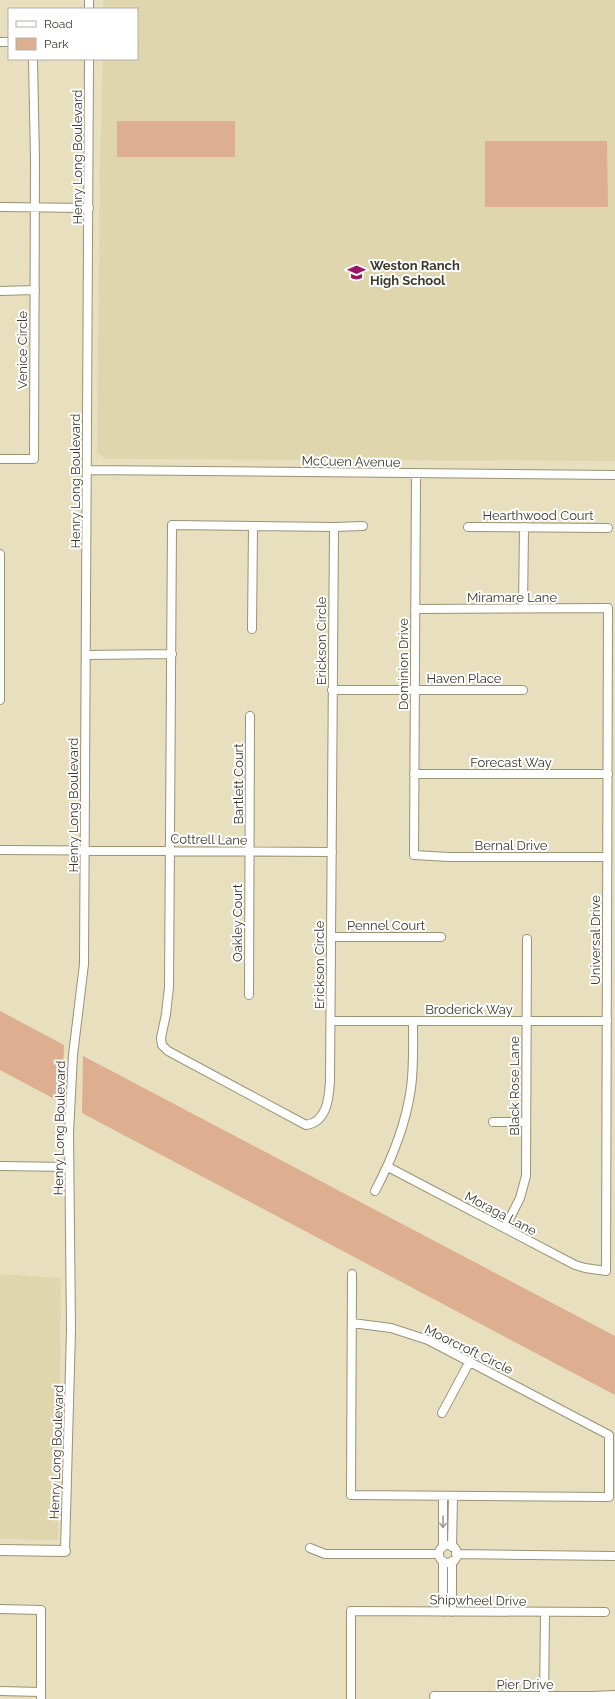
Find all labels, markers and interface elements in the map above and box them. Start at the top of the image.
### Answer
legend [8,8,138,60]
text: Road [44,17,73,31]
text: Park [44,37,69,51]
street label: Henry Long Boulevard [70,90,85,224]
place label: Weston Ranch High School [370,258,460,288]
school or university icon: Weston Ranch High School [347,262,367,282]
street label: Venice Circle [15,310,30,389]
street label: Henry Long Boulevard [68,414,83,548]
street label: McCuen Avenue [301,453,401,470]
street label: Hearthwood Court [482,508,594,523]
street label: Miramare Lane [467,590,557,605]
street label: Erickson Circle [314,596,329,685]
street label: Dominion Drive [396,618,411,710]
street label: Haven Place [426,671,502,686]
street label: Henry Long Boulevard [66,738,81,872]
street label: Bartlett Court [231,743,246,825]
street label: Forecast Way [470,755,552,770]
street label: Cottrell Lane [170,831,248,848]
street label: Bernal Drive [475,838,548,853]
street label: Oakley Court [230,883,245,962]
street label: Universal Drive [588,895,603,985]
street label: Pennel Court [347,918,426,933]
street label: Erickson Circle [312,920,327,1009]
street label: Broderick Way [425,1002,513,1017]
street label: Black Rose Lane [507,1036,522,1136]
street label: Henry Long Boulevard [51,1060,68,1196]
street label: Moraga Lane [462,1188,539,1239]
street label: Moorcroft Circle [422,1322,516,1378]
street label: Henry Long Boulevard [47,1384,66,1520]
one-way arrow [439,1515,447,1528]
street label: Shipwheel Drive [429,1592,527,1609]
street label: Pier Drive [496,1677,554,1692]

